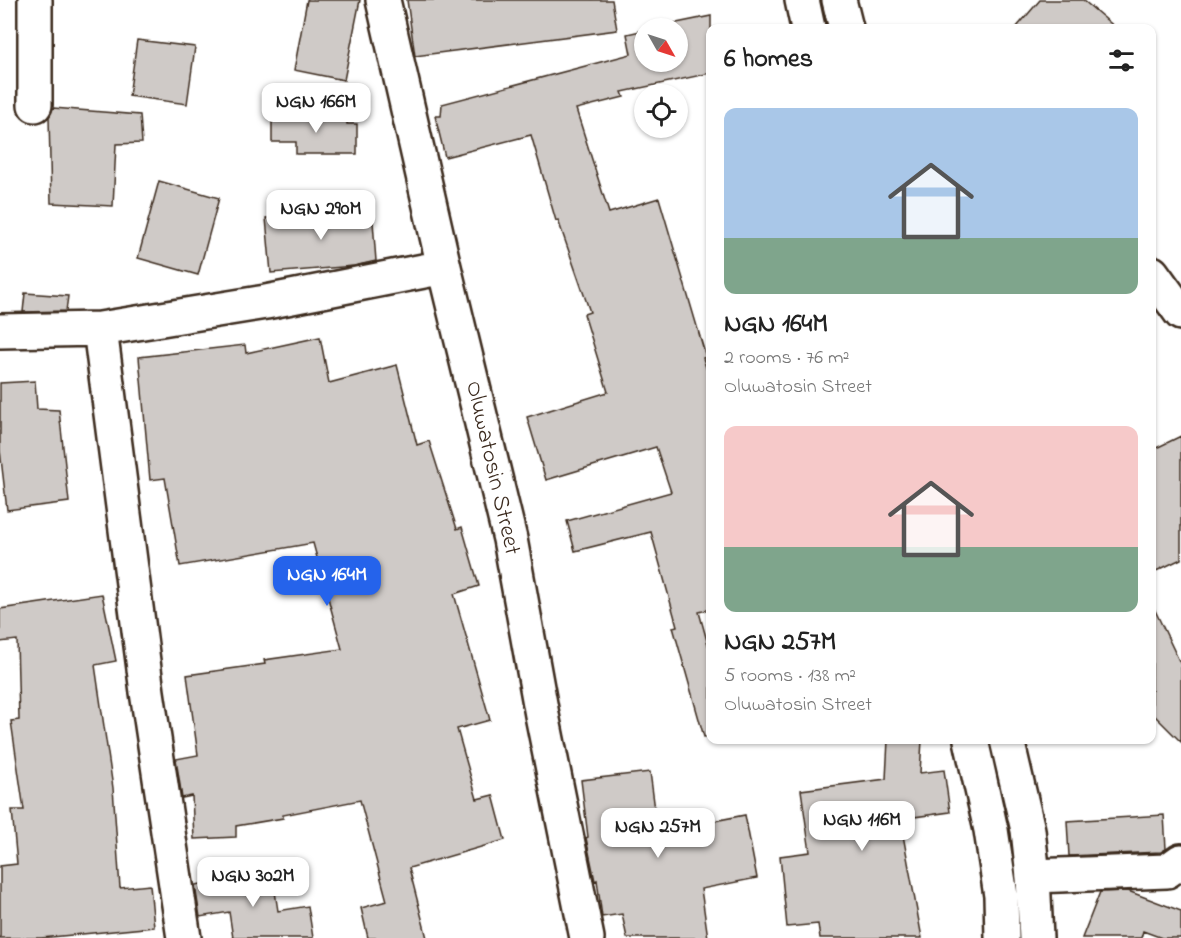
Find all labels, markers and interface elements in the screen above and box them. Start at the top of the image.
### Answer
north arrow [634,18,688,72]
map controls [634,18,688,138]
text: 6 homes [724,41,813,79]
icon: filters [1105,44,1138,77]
pin: NGN 166M [254,83,378,134]
button: locate [634,84,688,138]
text: NGN 166M [276,88,356,117]
icon: home [877,147,985,255]
pin: NGN 290M [259,190,383,241]
text: NGN 290M [280,195,362,224]
text: NGN 164M [724,306,828,344]
text: 2 rooms · 76 m² [724,344,849,373]
text: Oluwatosin Street [724,373,872,402]
street label: Oluwatosin Street [455,378,529,558]
icon: home [877,465,985,573]
pin: NGN 164M [265,556,389,607]
text: NGN 164M [287,561,367,590]
text: NGN 257M [724,624,836,662]
text: 5 rooms · 138 m² [724,662,856,691]
text: Oluwatosin Street [724,691,872,720]
pin: NGN 116M [800,801,924,852]
text: NGN 116M [823,806,901,835]
pin: NGN 257M [596,808,720,859]
text: NGN 257M [615,813,701,842]
pin: NGN 302M [191,857,315,908]
text: NGN 302M [211,862,295,891]

